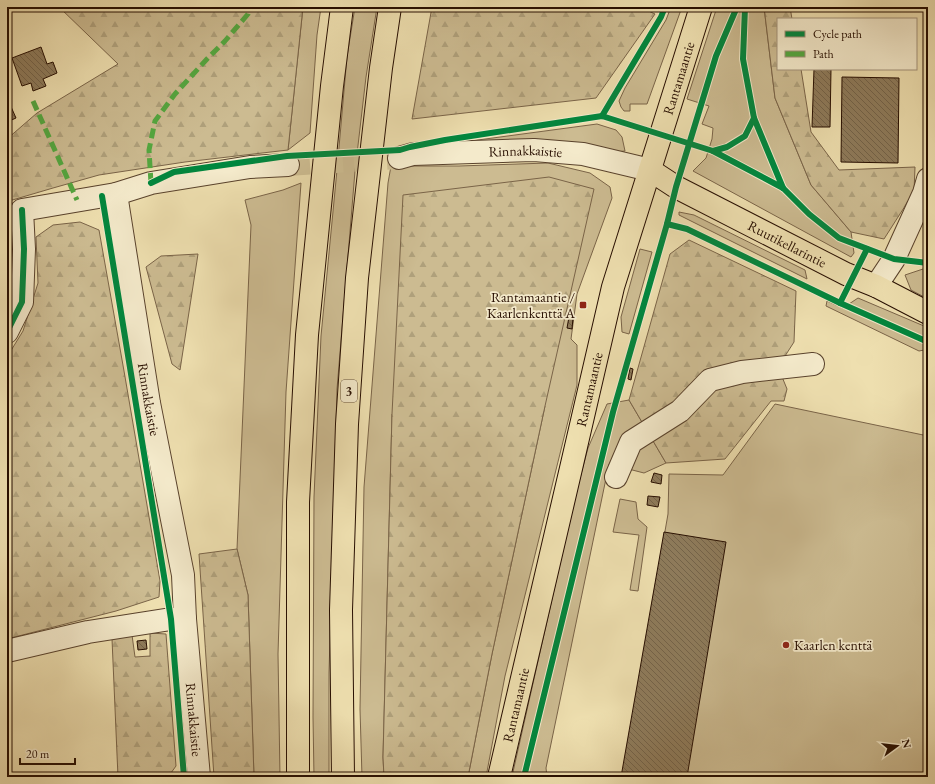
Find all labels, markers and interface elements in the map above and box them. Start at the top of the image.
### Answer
legend [777,18,917,70]
text: Cycle path [813,26,862,42]
street label: Rantamaantie [659,39,699,117]
text: Path [813,46,834,62]
street label: Rinnakkaistie [488,141,563,161]
street label: Ruutikellarintie [745,216,830,272]
place label: Rantamaantie / Kaarlenkenttä A [487,288,575,322]
marker: Rantamaantie / Kaarlenkenttä A [578,300,588,310]
street label: Rantamaantie [572,350,607,428]
street label: Rinnakkaistie [134,362,164,438]
road number: 3 [341,380,357,402]
place label: Kaarlen kenttä [794,636,873,654]
marker: Kaarlen kenttä [781,640,791,650]
street label: Rantamaantie [498,665,533,744]
street label: Rinnakkaistie [182,682,206,758]
north arrow [877,726,917,766]
text: N [899,737,915,750]
scale bar [20,740,75,766]
text: 20 m [26,746,50,762]

